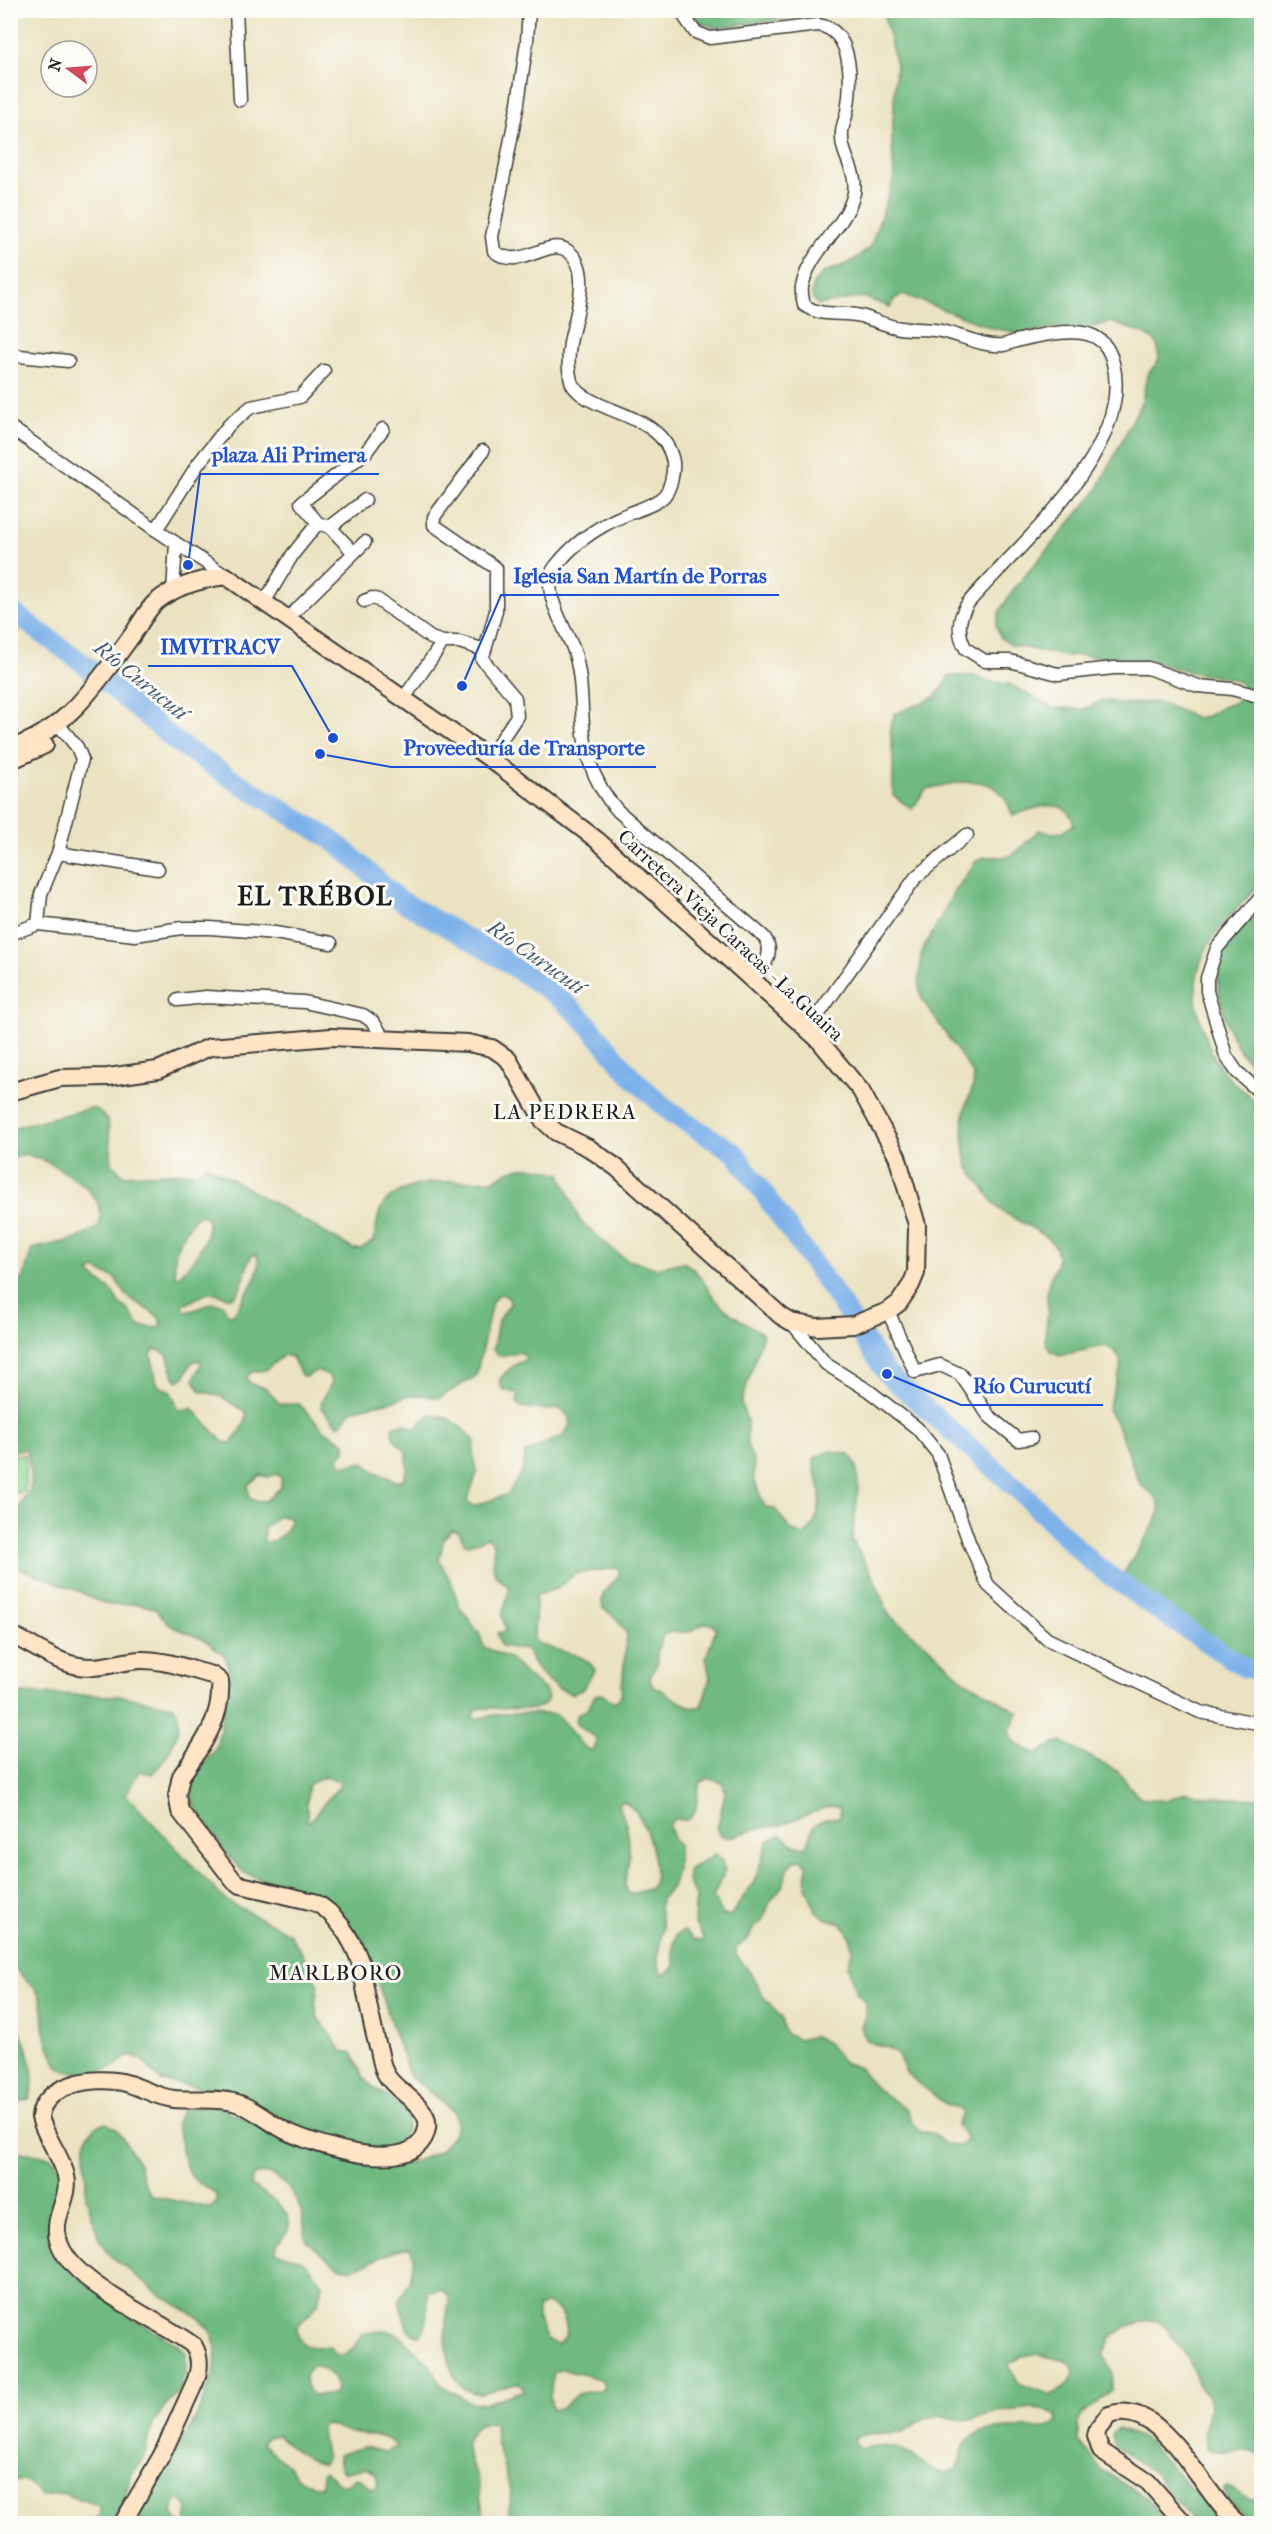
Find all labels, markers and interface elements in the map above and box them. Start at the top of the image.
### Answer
north arrow [39,39,99,99]
text: N [44,56,66,73]
callout: plaza Ali Primera [200,435,379,474]
text: plaza Ali Primera [211,443,368,467]
callout: Iglesia San Martín de Porras [501,556,779,595]
text: Iglesia San Martín de Porras [513,564,767,588]
callout: IMVITRACV [148,627,292,666]
water label: Río Curucutí [88,634,196,727]
text: IMVITRACV [160,635,281,659]
callout: Proveeduría de Transporte [391,728,656,767]
text: Proveeduría de Transporte [403,736,645,760]
street label: Carretera Vieja Caracas - La Guaira [613,825,849,1046]
district label: EL TRÉBOL [237,879,393,912]
water label: Río Curucutí [481,914,592,1001]
district label: LA PEDRERA [493,1100,637,1124]
callout: Río Curucutí [961,1366,1103,1405]
text: Río Curucutí [973,1374,1092,1398]
district label: MARLBORO [269,1961,403,1985]

